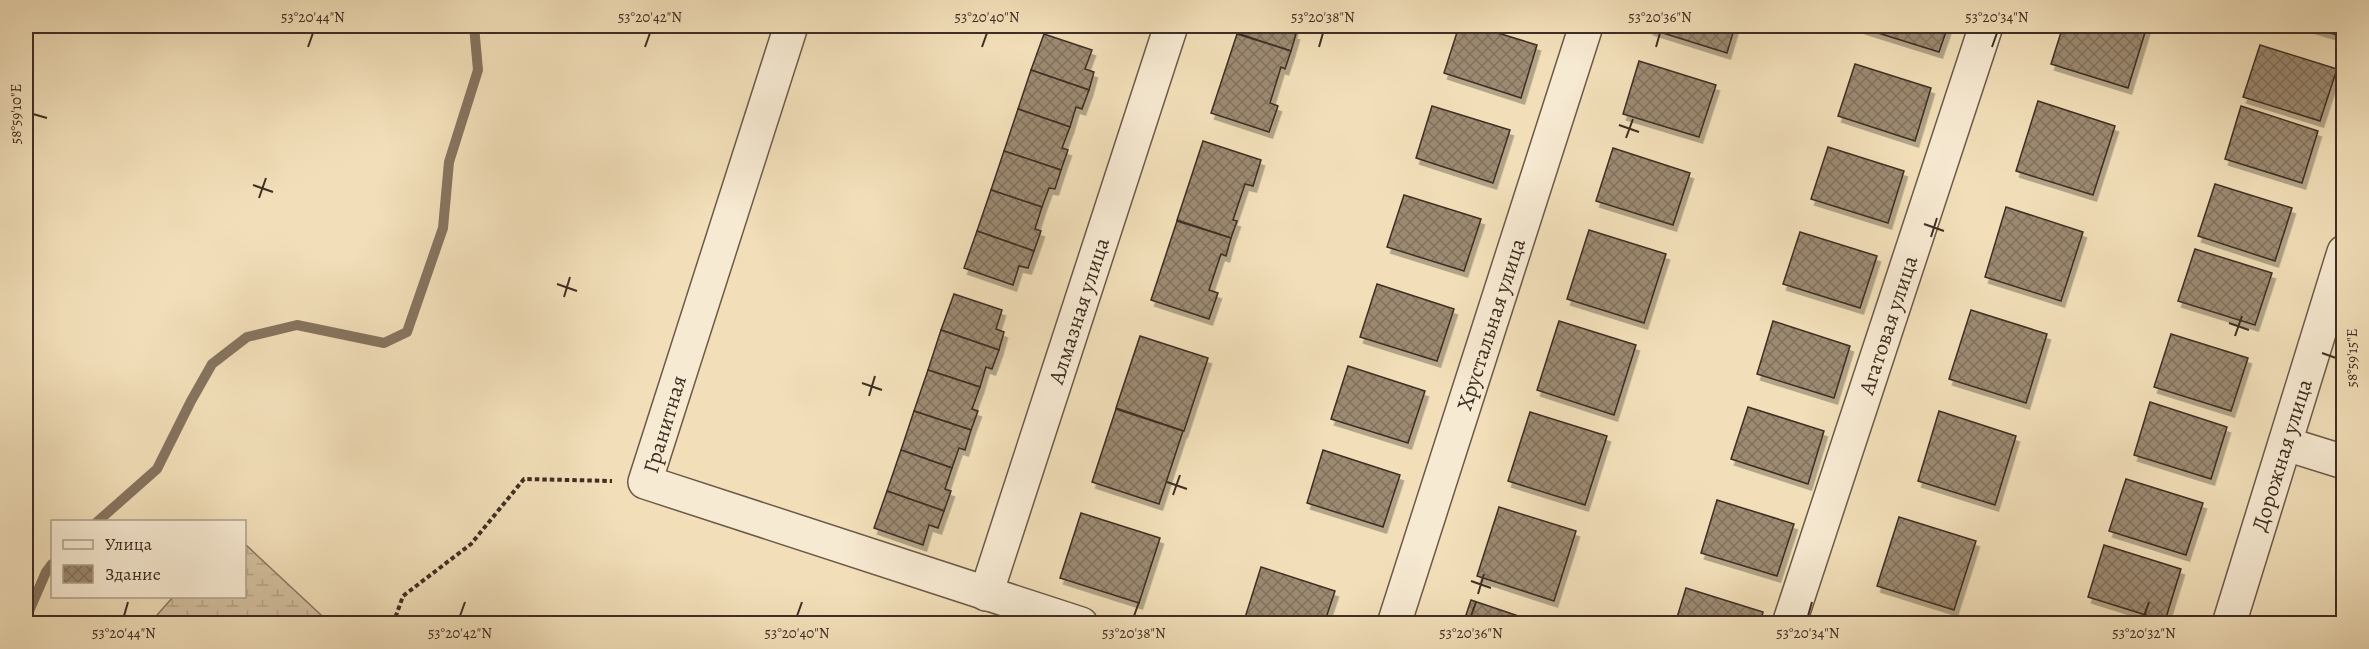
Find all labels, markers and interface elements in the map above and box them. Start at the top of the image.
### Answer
text: 53°20'44"N [281,7,345,27]
text: 53°20'42"N [618,7,682,27]
text: 53°20'40"N [954,7,1020,27]
text: 53°20'38"N [1291,7,1355,27]
text: 53°20'36"N [1628,7,1692,27]
text: 53°20'34"N [1965,7,2029,27]
text: 58°59'10"E [6,84,26,144]
street label: Алмазная улица [1041,233,1117,389]
street label: Хрустальная улица [1450,234,1533,414]
street label: Агатовая улица [1851,251,1926,399]
text: 58°59'15"E [2342,328,2362,388]
street label: Гранитная [636,372,694,477]
street label: Дорожная улица [2245,374,2320,535]
legend [51,520,246,598]
text: Улица [105,532,153,556]
text: Здание [105,562,161,586]
text: 53°20'44"N [92,623,156,643]
text: 53°20'42"N [428,623,492,643]
text: 53°20'40"N [764,623,830,643]
text: 53°20'38"N [1102,623,1166,643]
text: 53°20'36"N [1439,623,1503,643]
text: 53°20'34"N [1776,623,1840,643]
text: 53°20'32"N [2112,623,2176,643]

